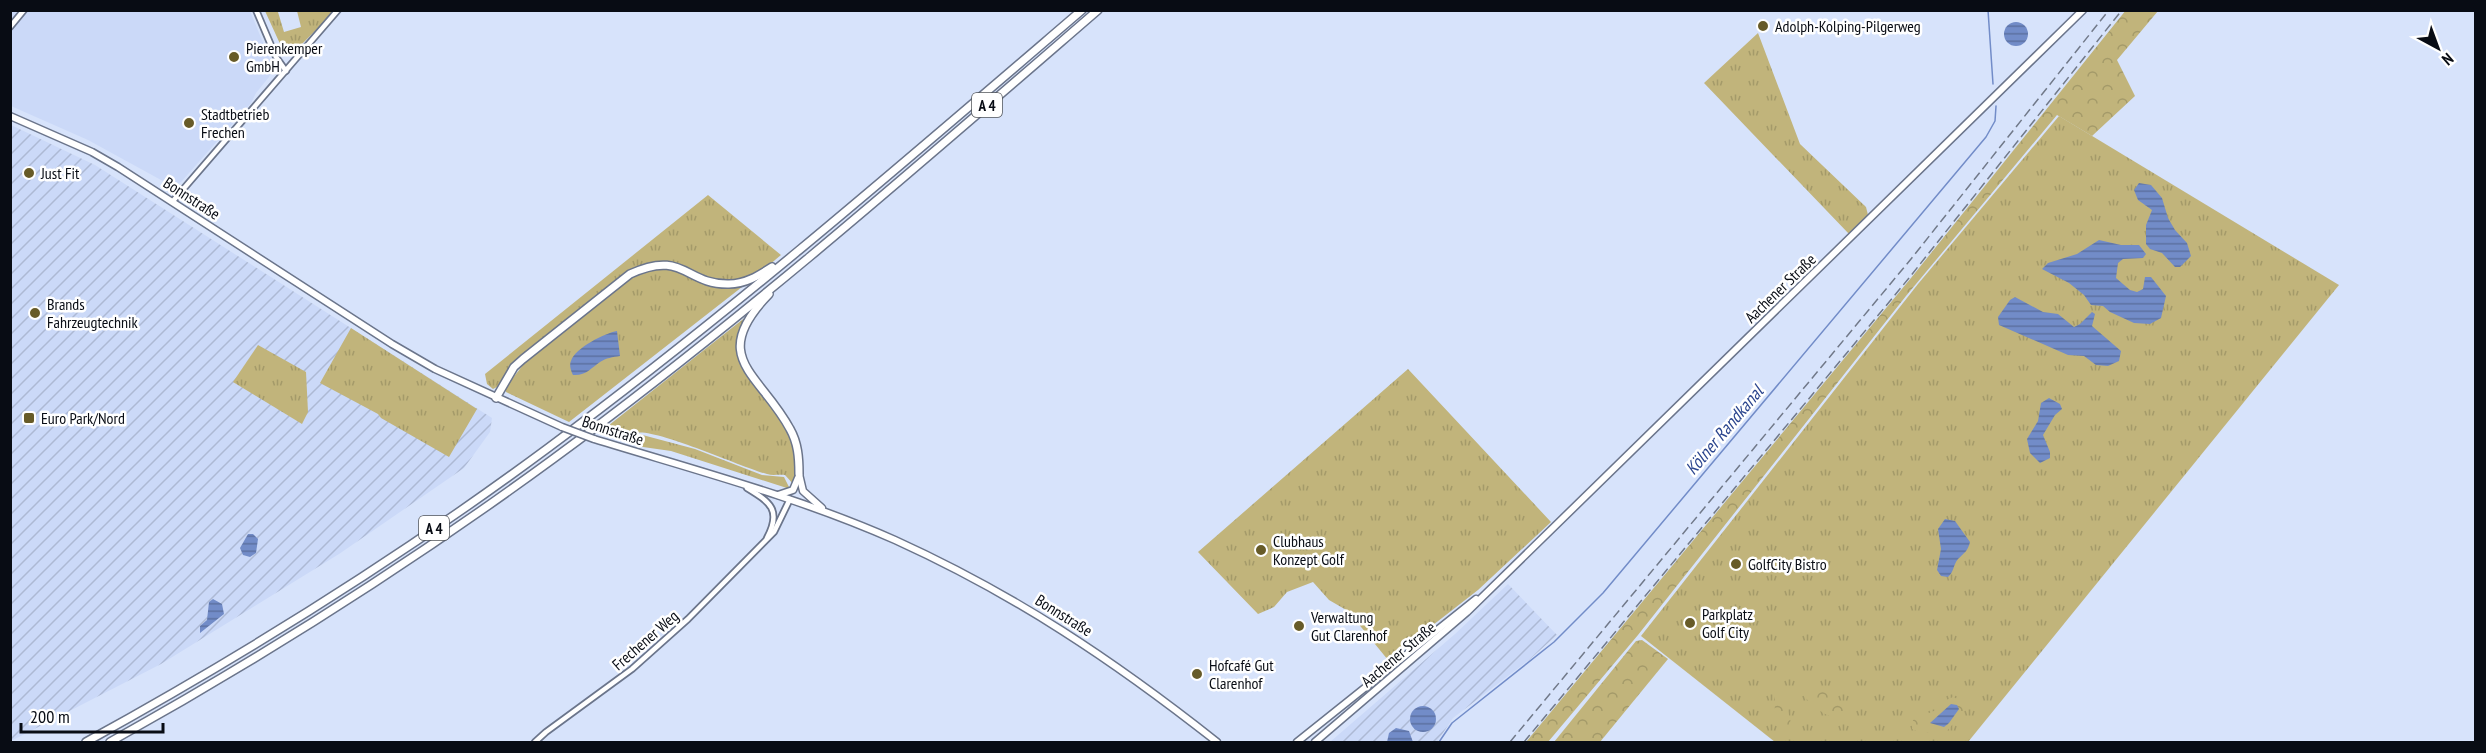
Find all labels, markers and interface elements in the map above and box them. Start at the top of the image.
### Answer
place label: Adolph-Kolping-Pilgerweg [1775,16,1921,36]
north arrow [2408,18,2468,78]
marker: Adolph-Kolping-Pilgerweg [1756,19,1770,33]
place label: Pierenkemper GmbH [246,38,323,76]
text: N [2438,49,2458,70]
marker: Pierenkemper GmbH [227,50,241,64]
road number: A 4 [972,93,1002,117]
place label: Stadtbetrieb Frechen [201,104,269,142]
marker: Stadtbetrieb Frechen [182,116,196,130]
place label: Just Fit [40,163,80,183]
marker: Just Fit [22,166,36,180]
street label: Bonnstraße [160,172,224,224]
street label: Aachener Straße [1740,249,1820,327]
place label: Brands Fahrzeugtechnik [47,294,138,332]
marker: Brands Fahrzeugtechnik [28,306,42,320]
water label: Kölner Randkanal [1680,379,1769,479]
place label: Euro Park/Nord [41,408,125,428]
marker: Euro Park/Nord [22,411,36,425]
street label: Bonnstraße [580,411,646,449]
road number: A 4 [419,516,449,540]
place label: Clubhaus Konzept Golf [1273,531,1345,569]
marker: Clubhaus Konzept Golf [1254,543,1268,557]
place label: GolfCity Bistro [1748,554,1827,574]
marker: GolfCity Bistro [1729,557,1743,571]
street label: Bonnstraße [1032,590,1096,640]
place label: Parkplatz Golf City [1702,604,1753,642]
street label: Frechener Weg [608,606,682,674]
place label: Verwaltung Gut Clarenhof [1310,607,1388,645]
marker: Parkplatz Golf City [1683,616,1697,630]
street label: Aachener Straße [1357,617,1439,691]
marker: Verwaltung Gut Clarenhof [1292,619,1306,633]
place label: Hofcafé Gut Clarenhof [1209,655,1274,693]
marker: Hofcafé Gut Clarenhof [1190,667,1204,681]
scale bar [21,696,164,734]
text: 200 m [30,705,70,728]

